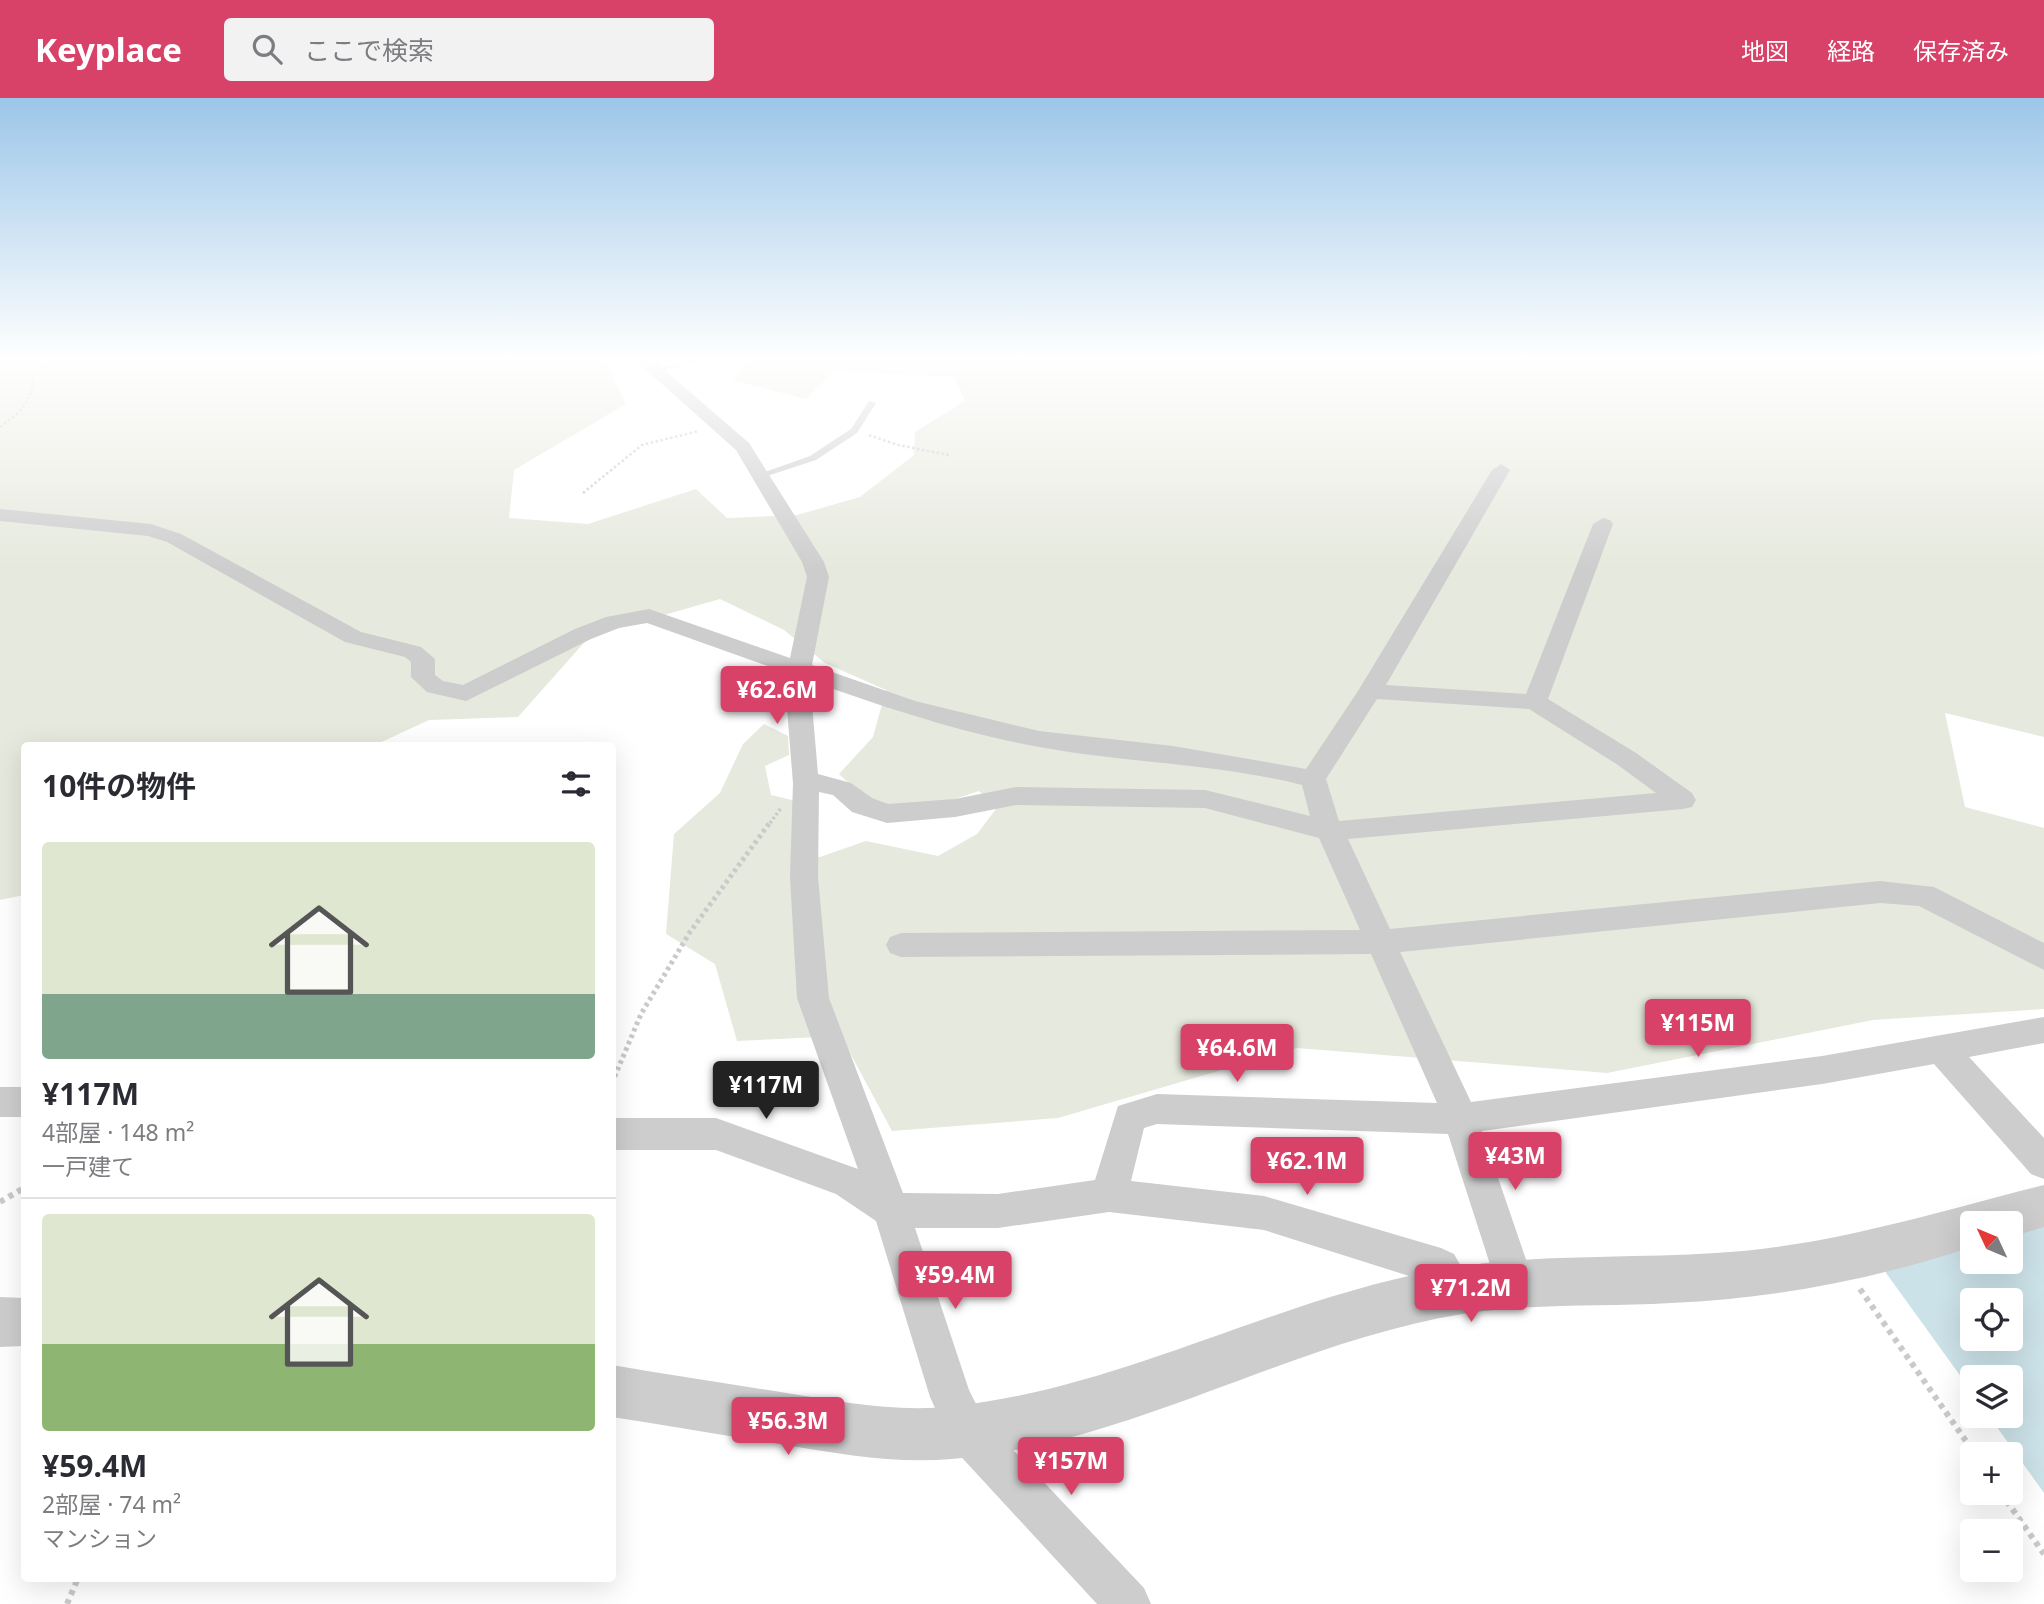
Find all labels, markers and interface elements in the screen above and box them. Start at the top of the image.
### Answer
search box [224,18,714,81]
text: Keyplace [35,27,182,72]
icon: search [248,30,286,68]
text: ここで検索 [304,32,434,68]
text: 地図 [1741,34,1789,67]
text: 経路 [1827,34,1875,67]
text: 保存済み [1913,34,2009,67]
pin: ¥62.6M [720,666,834,726]
text: ¥62.6M [737,673,817,705]
text: 10件の物件 [42,765,196,806]
icon: filters [557,765,595,803]
icon: home [256,887,382,1013]
pin: ¥115M [1649,1000,1747,1059]
text: ¥115M [1661,1006,1735,1038]
pin: ¥64.6M [1180,1024,1294,1084]
text: ¥64.6M [1197,1031,1277,1063]
pin: ¥117M [717,1062,815,1121]
text: ¥117M [729,1068,803,1100]
text: ¥117M [42,1073,139,1114]
text: 4部屋 · 148 m² [42,1116,194,1148]
pin: ¥43M [1474,1132,1556,1192]
pin: ¥62.1M [1250,1138,1364,1197]
text: ¥43M [1484,1139,1546,1171]
text: ¥62.1M [1267,1144,1347,1176]
text: 一戸建て [42,1150,134,1182]
north arrow [1960,1211,2023,1274]
map controls [1960,1211,2023,1582]
pin: ¥59.4M [898,1252,1012,1311]
text: ¥59.4M [915,1258,995,1290]
icon: home [256,1259,382,1385]
pin: ¥71.2M [1414,1264,1528,1324]
text: ¥71.2M [1431,1271,1511,1303]
button: locate [1960,1288,2023,1351]
button: layers [1960,1365,2023,1428]
pin: ¥56.3M [731,1398,845,1457]
text: ¥56.3M [748,1404,828,1436]
pin: ¥157M [1022,1438,1120,1497]
button: + [1960,1442,2023,1505]
text: ¥157M [1034,1444,1108,1476]
text: ¥59.4M [42,1445,147,1486]
text: 2部屋 · 74 m² [42,1488,181,1520]
button: − [1960,1519,2023,1582]
text: マンション [42,1522,157,1554]

